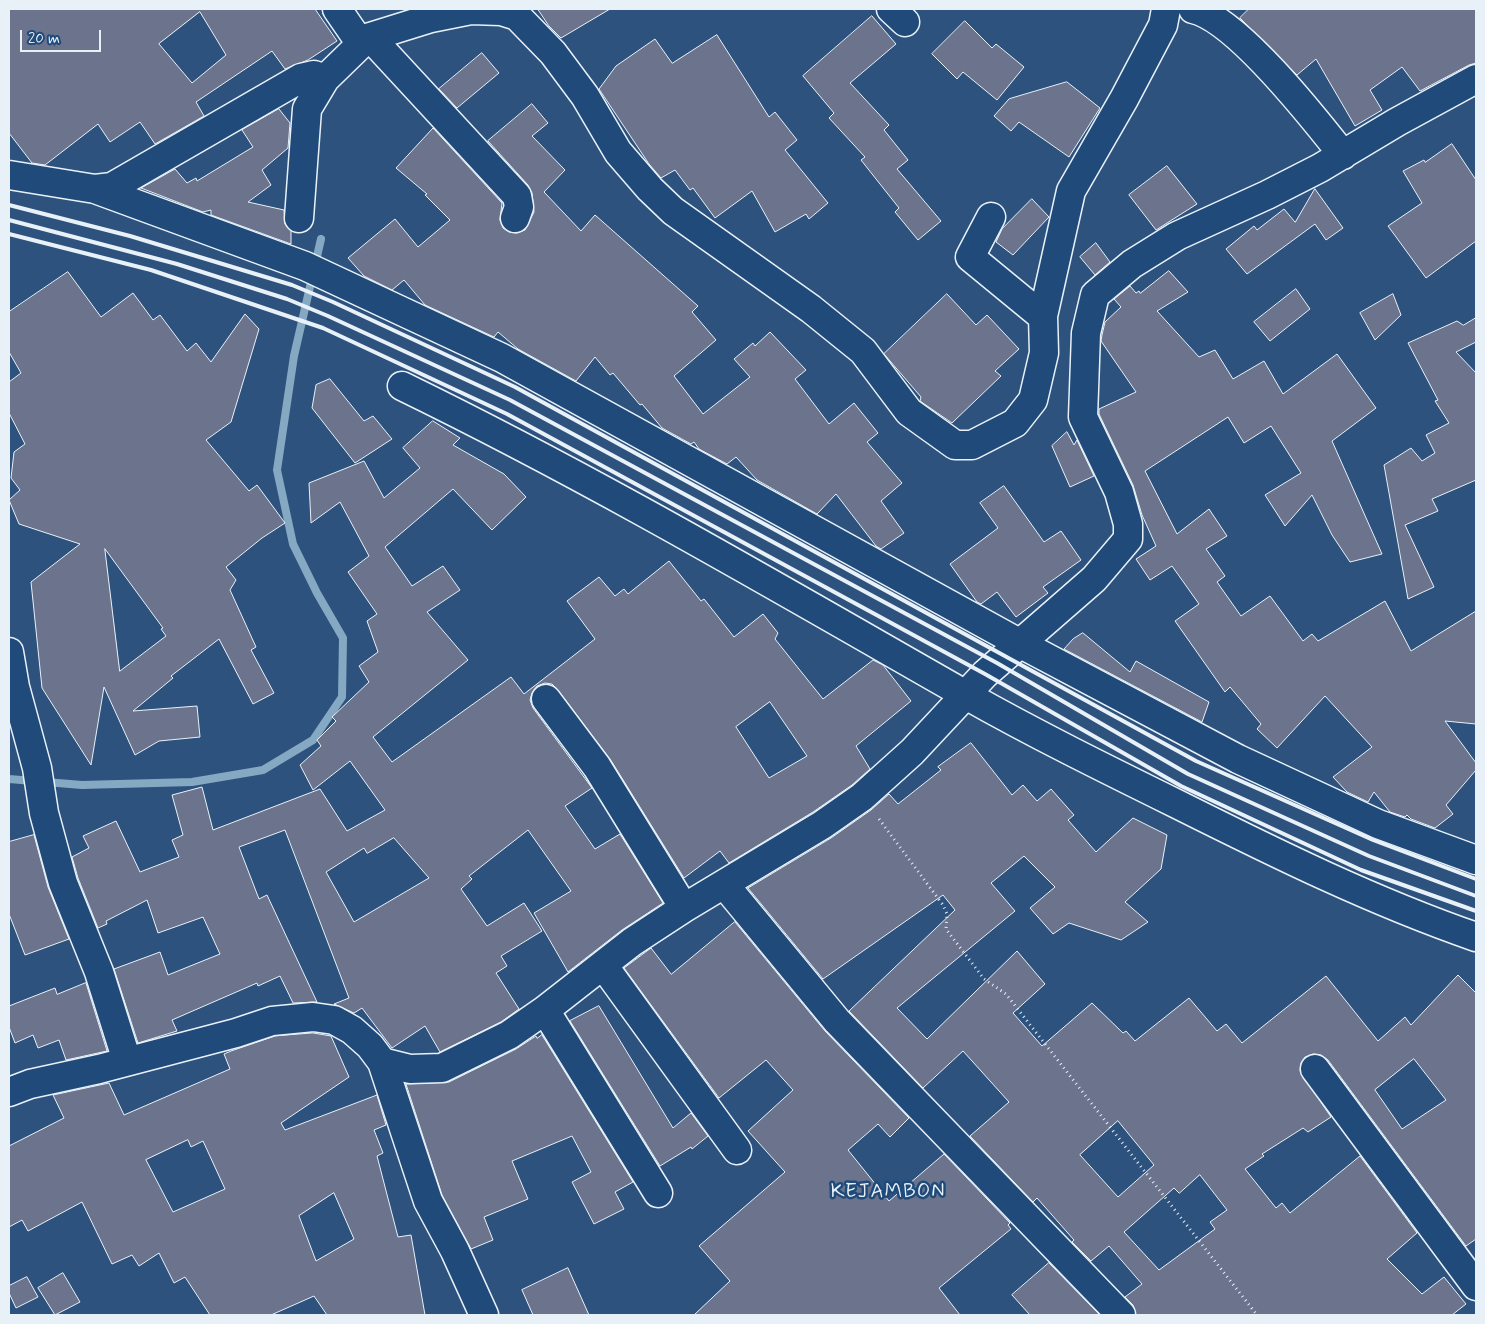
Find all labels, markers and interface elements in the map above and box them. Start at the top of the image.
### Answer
scale bar [22,20,104,52]
text: 20 m [28,29,60,49]
district label: KEJAMBON [832,1181,944,1205]

